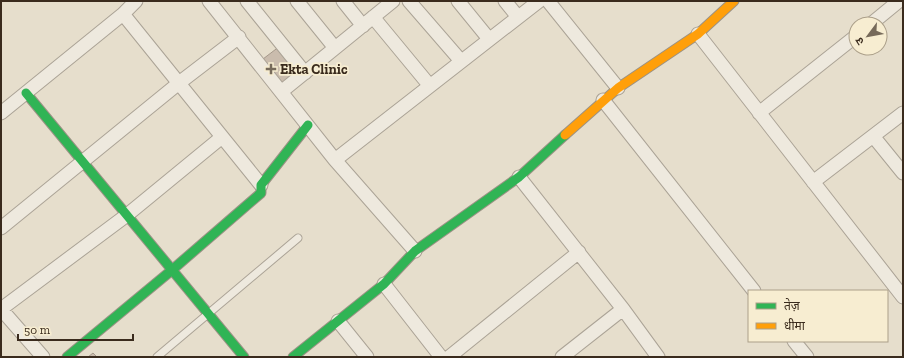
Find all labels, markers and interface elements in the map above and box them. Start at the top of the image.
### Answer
north arrow [848,16,888,56]
text: उ [852,34,867,47]
place label: Ekta Clinic [280,61,348,78]
marker: Ekta Clinic [265,63,277,75]
legend [748,290,888,342]
text: तेज़ [784,298,801,313]
scale bar [18,316,133,342]
text: धीमा [784,318,806,333]
text: 50 m [24,323,51,337]

